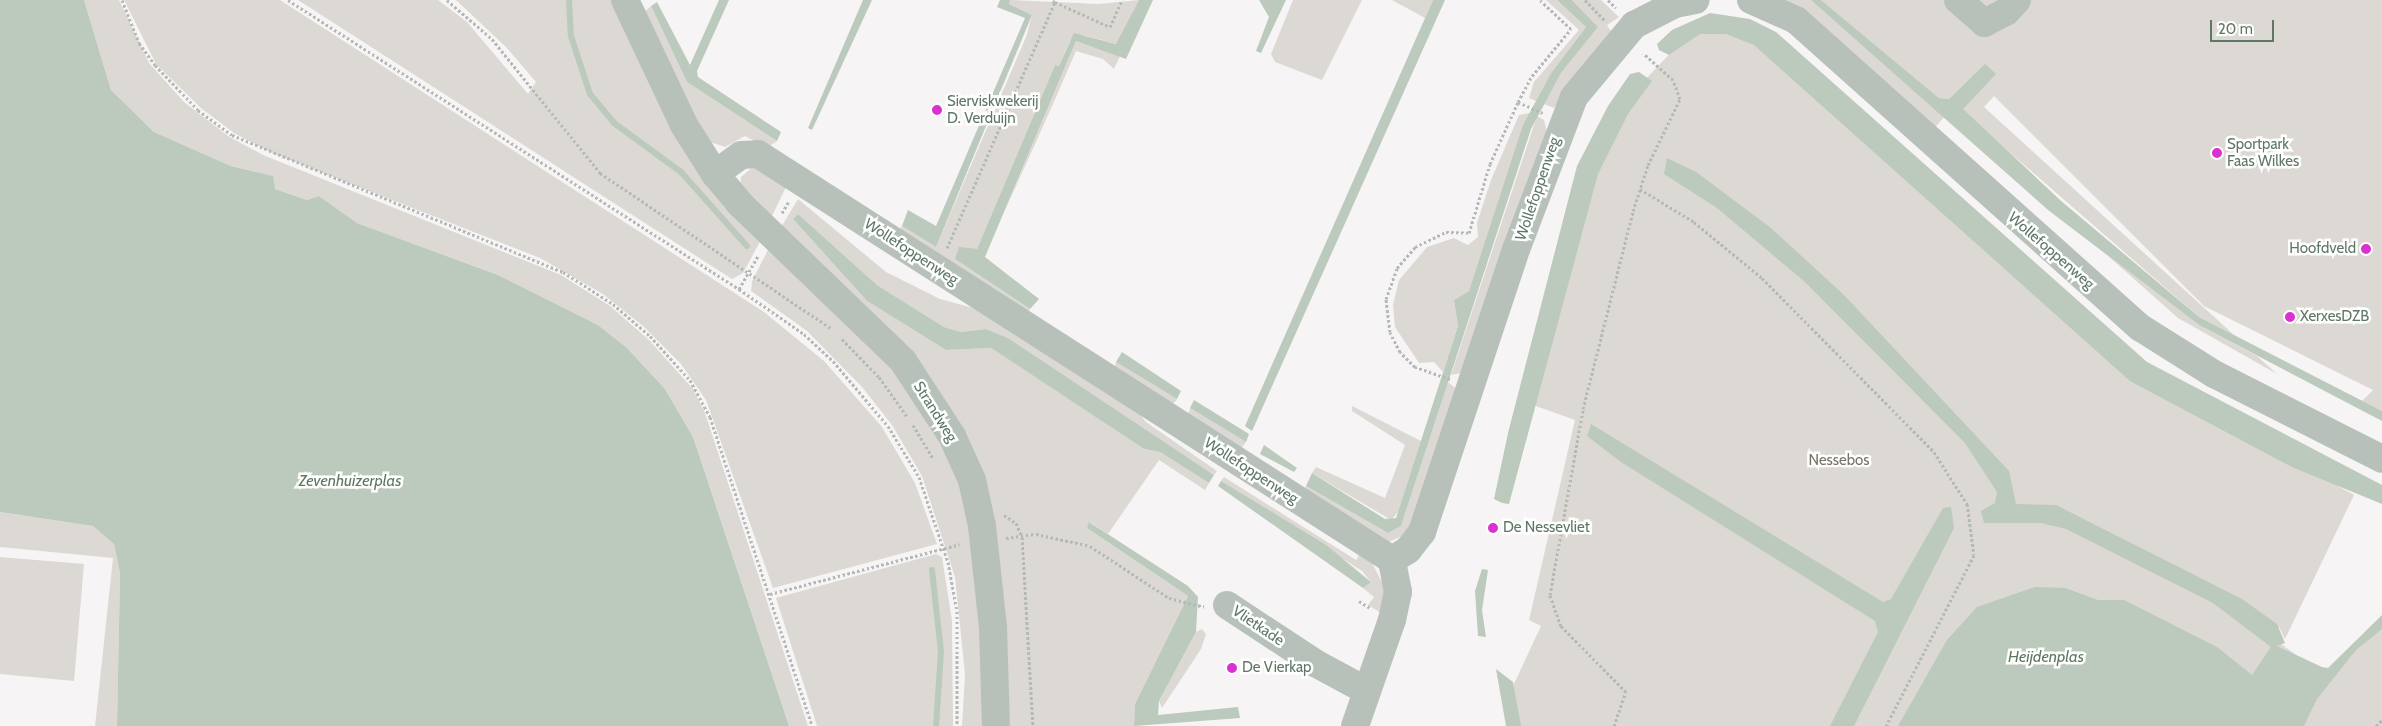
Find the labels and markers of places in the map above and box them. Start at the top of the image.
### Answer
place label: Sierviskwekerij D. Verduijn [947,92,1038,127]
marker: Sierviskwekerij D. Verduijn [931,104,943,116]
place label: Sportpark Faas Wilkes [2227,135,2299,170]
marker: Sportpark Faas Wilkes [2211,147,2223,159]
place label: Hoofdveld [2289,240,2356,258]
marker: Hoofdveld [2360,243,2372,255]
place label: XerxesDZB [2300,308,2369,326]
marker: XerxesDZB [2284,311,2296,323]
place label: De Nessevliet [1503,519,1590,537]
marker: De Nessevliet [1487,522,1499,534]
place label: De Vierkap [1242,659,1311,677]
marker: De Vierkap [1226,662,1238,674]

